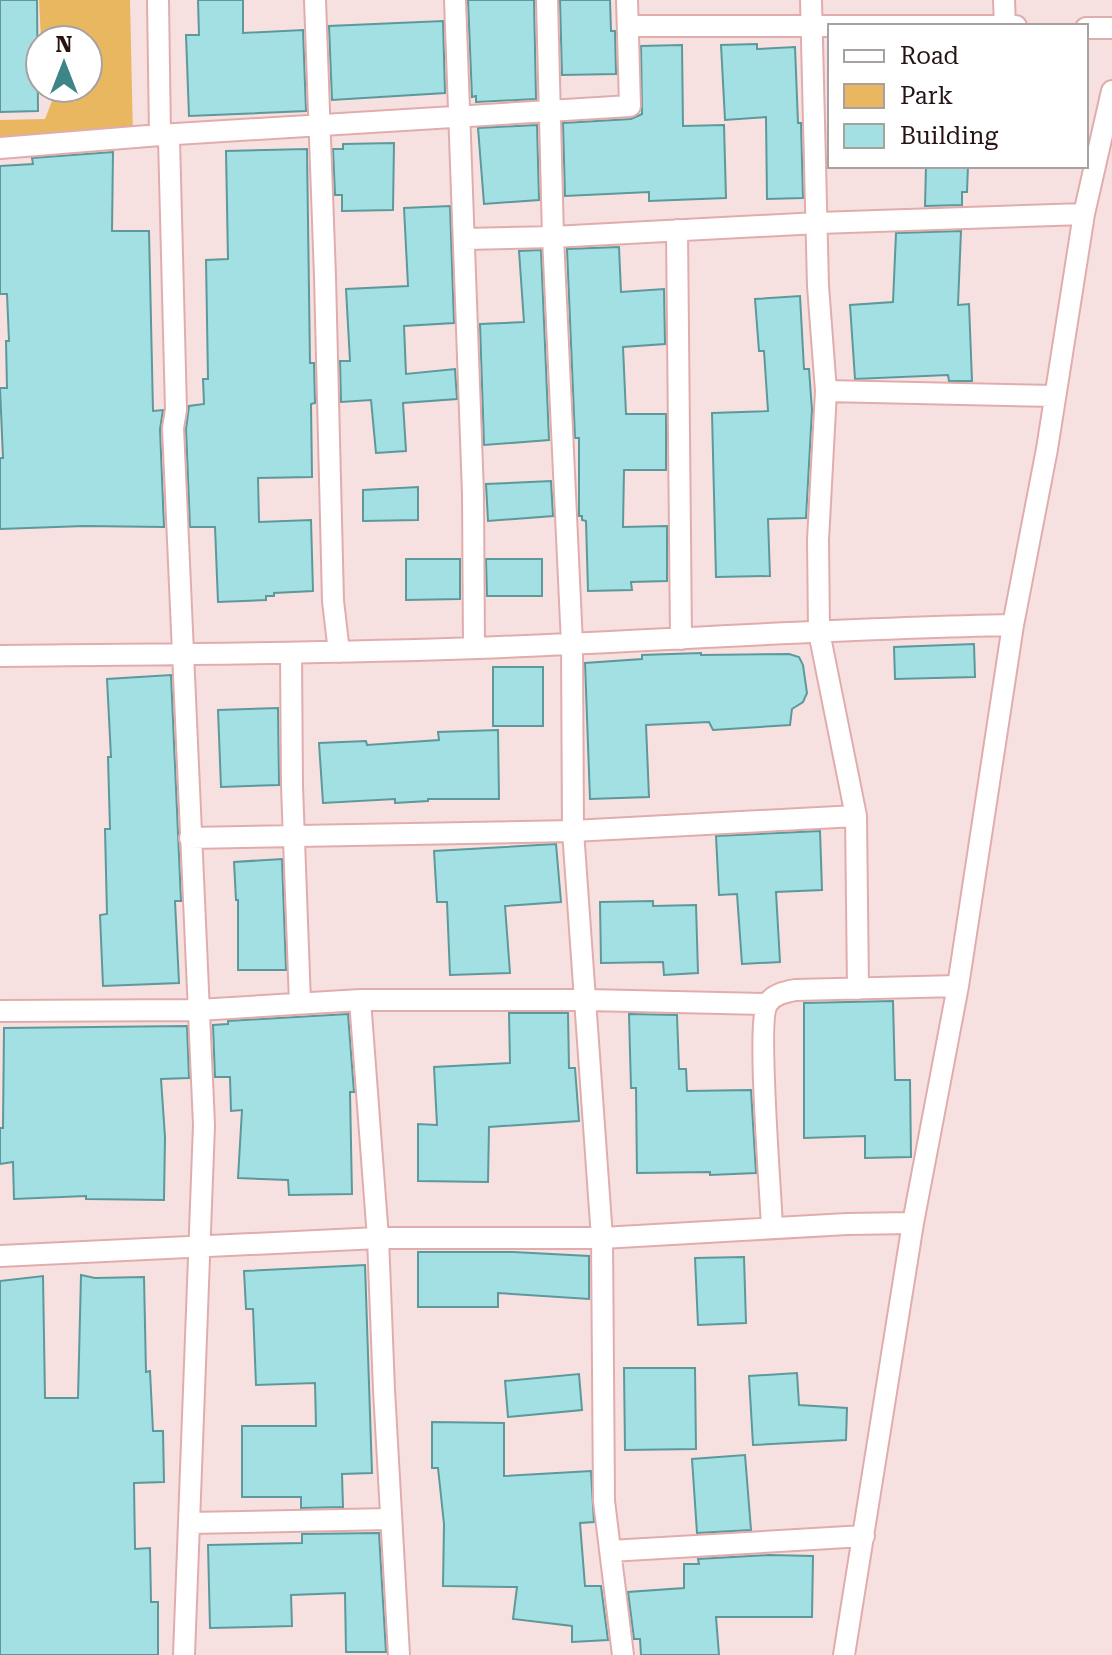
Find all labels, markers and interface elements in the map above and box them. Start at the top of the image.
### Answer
north arrow [24,24,104,104]
legend [828,24,1088,168]
text: N [56,32,73,57]
text: Road [900,42,959,70]
text: Park [900,82,953,110]
text: Building [900,122,998,150]

